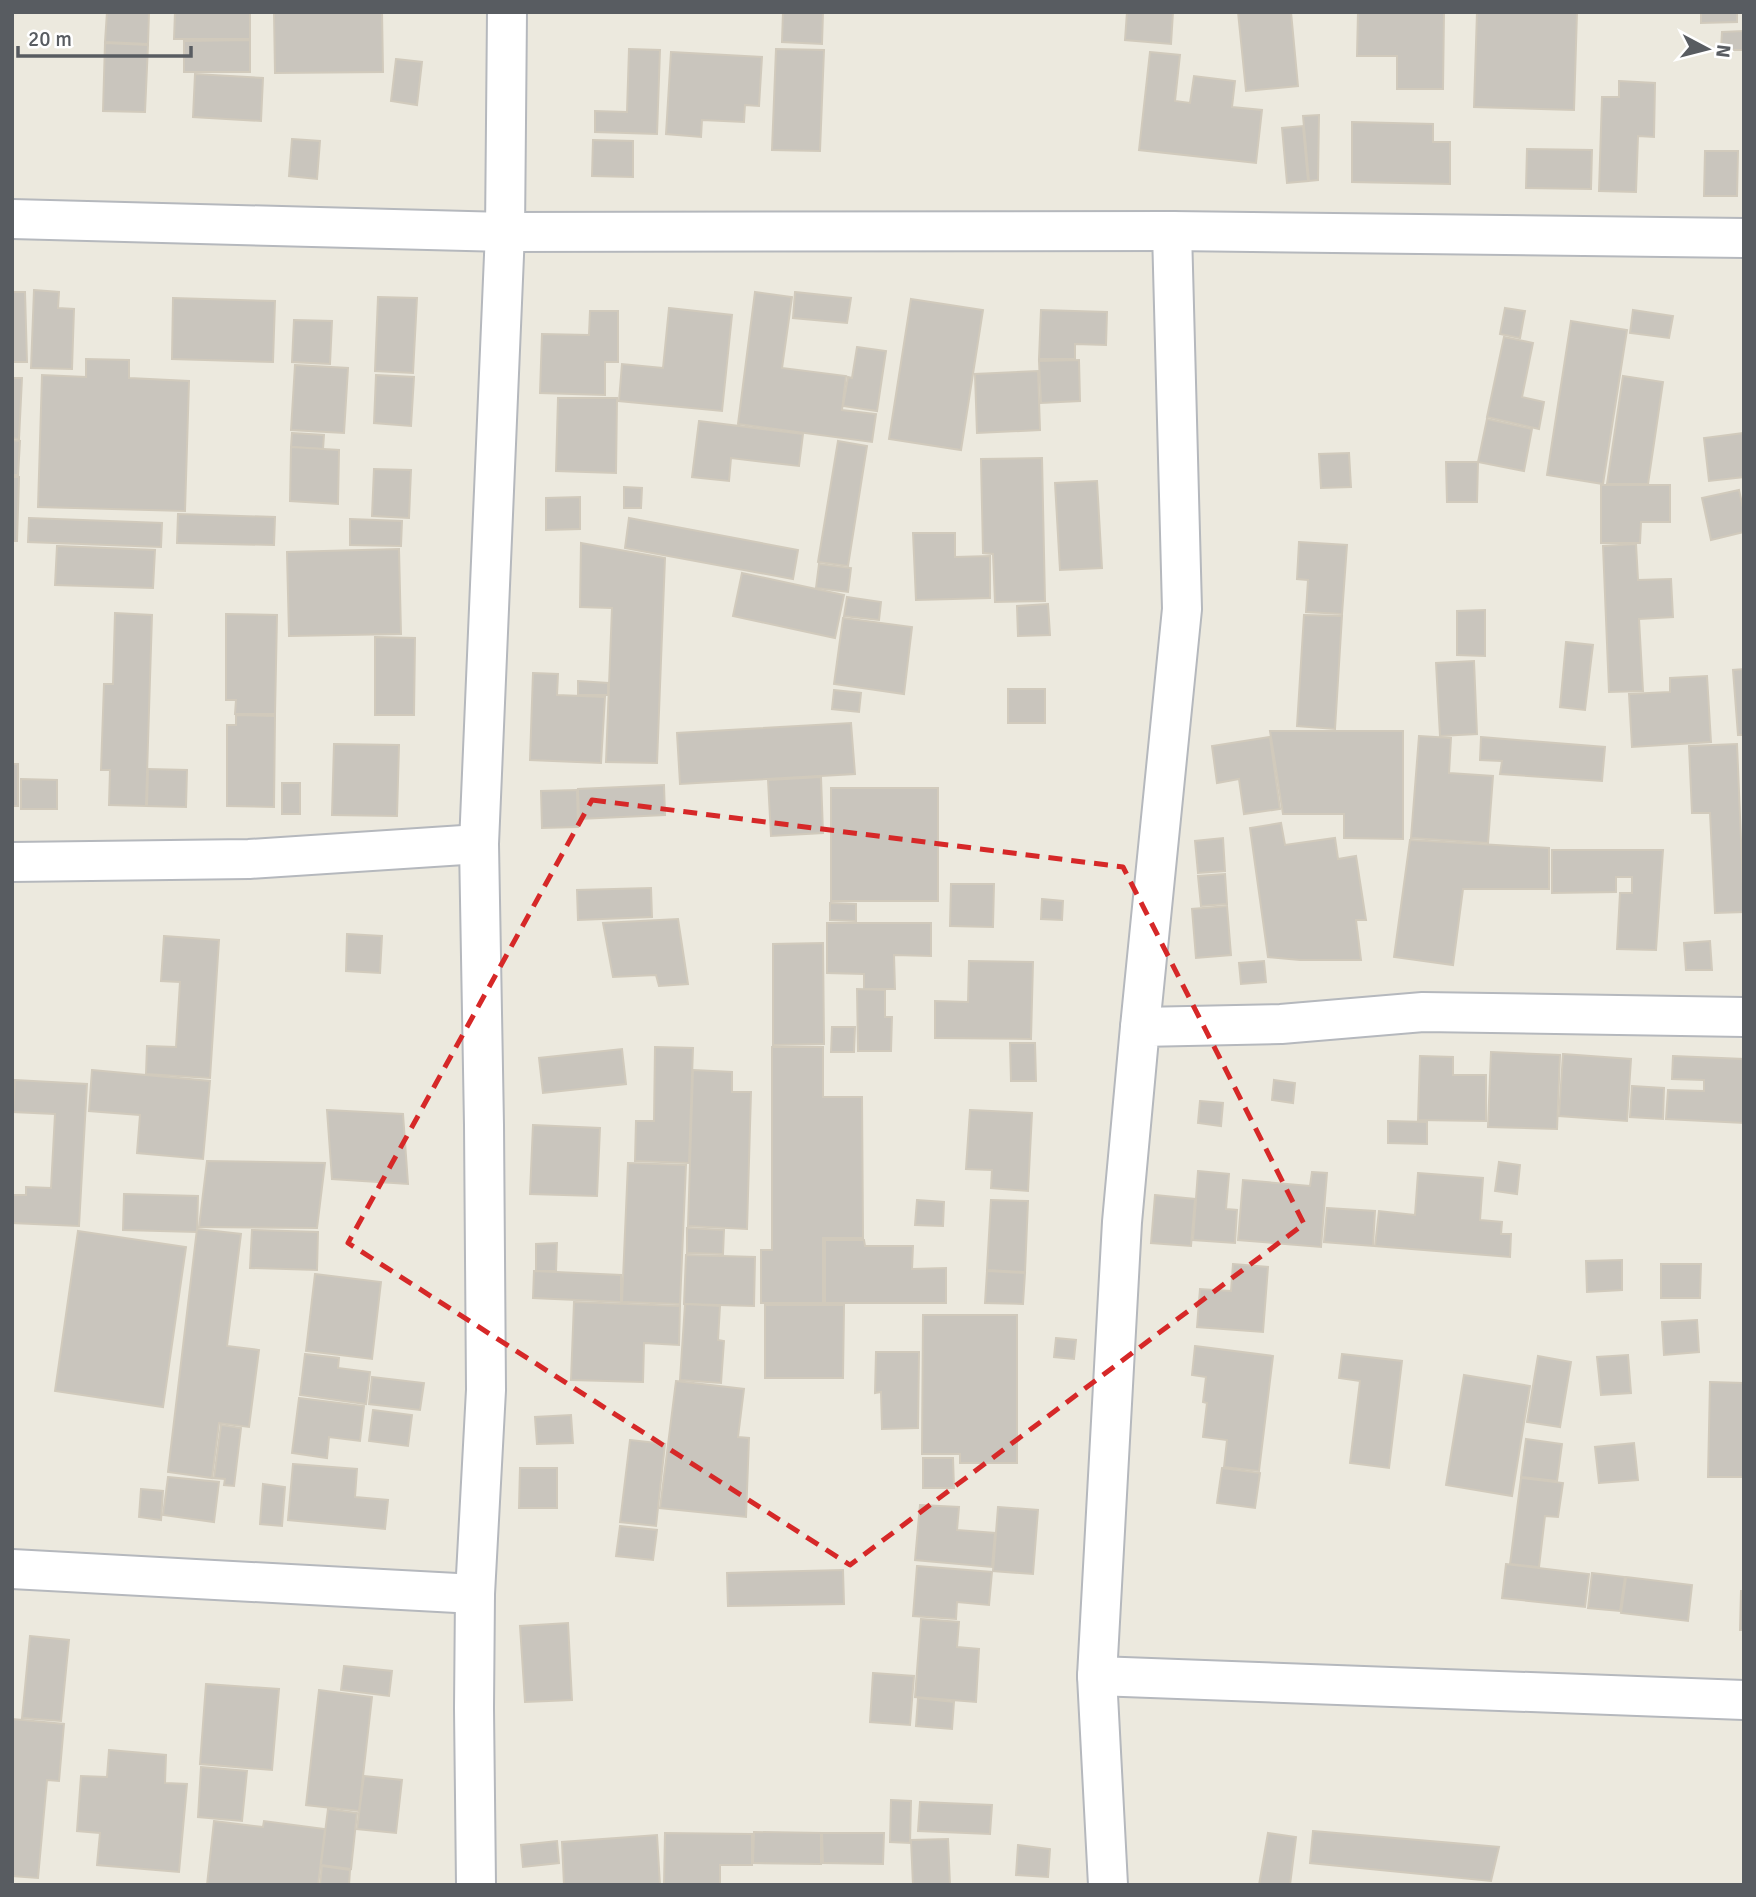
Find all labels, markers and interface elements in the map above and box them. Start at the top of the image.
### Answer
scale bar [18,14,191,58]
north arrow [1672,14,1742,84]
text: 20 m [28,26,72,52]
text: N [1710,43,1736,59]

